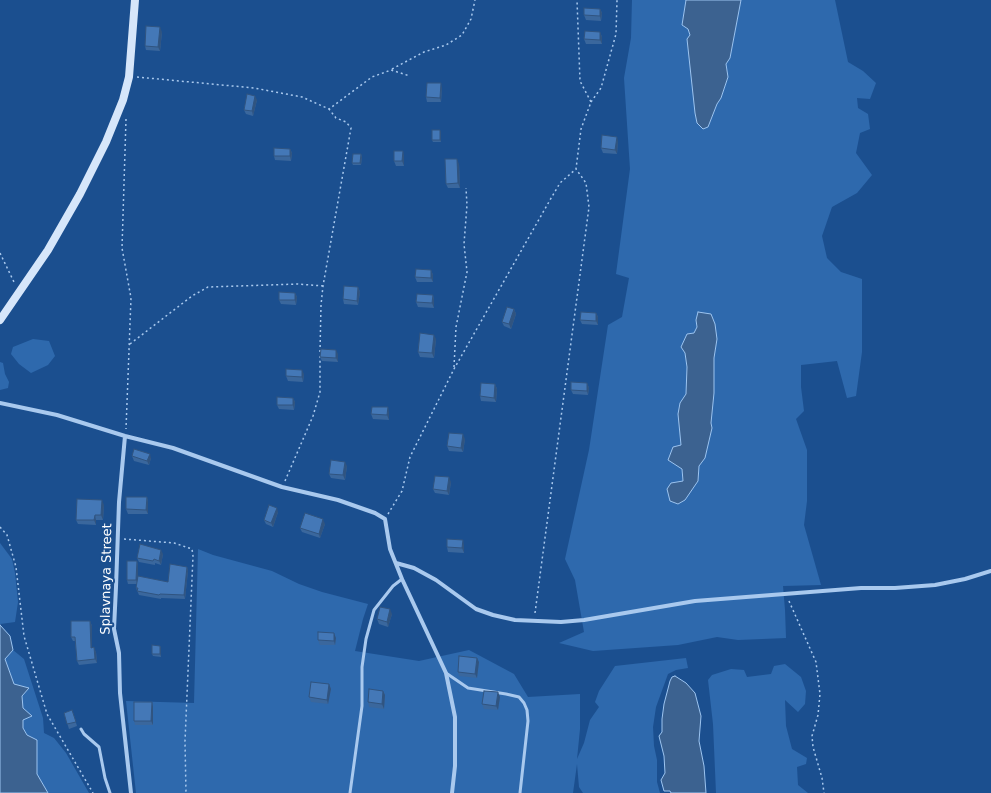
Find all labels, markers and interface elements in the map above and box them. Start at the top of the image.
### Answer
street label: Splavnaya Street [98,523,116,635]

